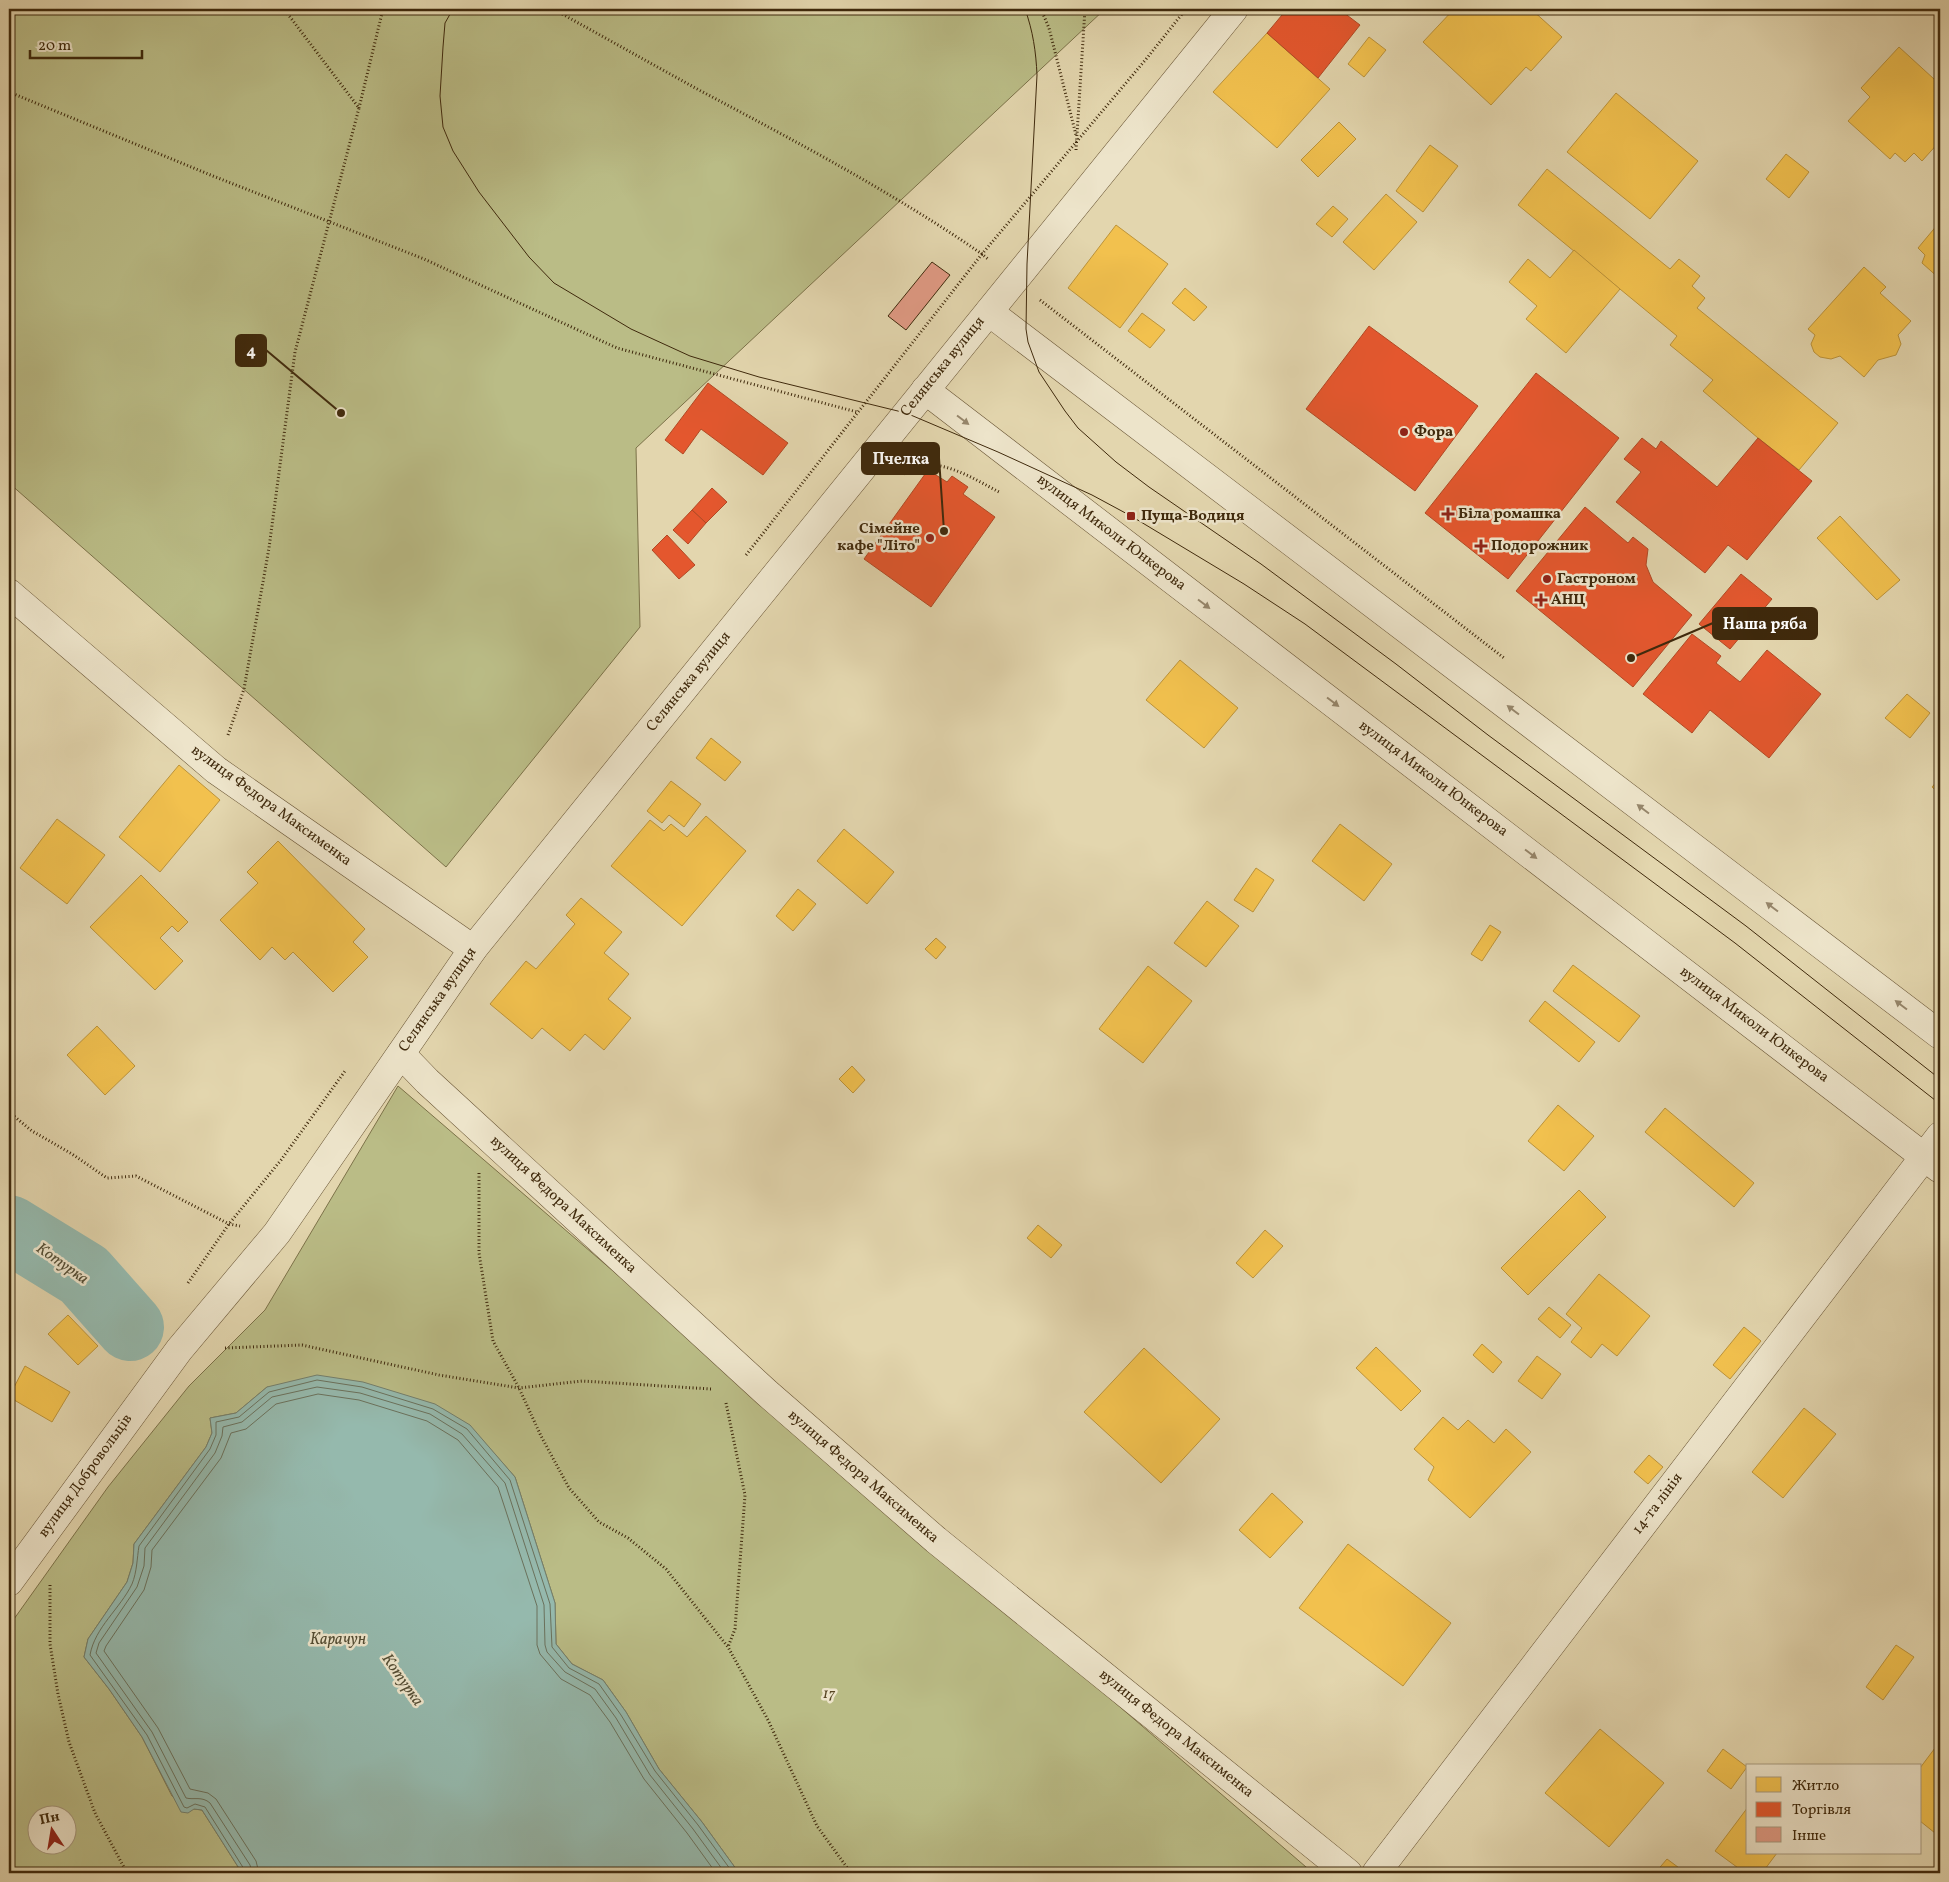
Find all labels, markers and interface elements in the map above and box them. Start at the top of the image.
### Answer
scale bar [30,28,142,60]
text: 20 m [38,36,71,57]
street label: Селянська вулиця [896,312,990,422]
callout: 4 [236,335,266,366]
text: 4 [246,341,256,363]
one-way arrow [957,414,970,425]
place label: Фора [1414,422,1453,443]
marker: Фора [1398,426,1410,438]
callout: Пчелка [862,443,939,474]
text: Пчелка [872,449,930,471]
street label: вулиця Миколи Юнкерова [1032,470,1190,596]
place label: Біла ромашка [1458,504,1561,525]
place label: Пуща-Водиця [1141,506,1245,527]
marker: Біла ромашка [1442,508,1454,520]
marker: Пуща-Водиця [1125,510,1137,522]
place label: Сімейне кафе "Літо" [837,519,920,557]
marker: Сімейне кафе "Літо" [924,532,936,544]
place label: Подорожник [1491,536,1588,557]
marker: Подорожник [1475,540,1487,552]
place label: Гастроном [1557,569,1636,590]
marker: Гастроном [1541,573,1553,585]
place label: АНЦ [1551,590,1586,611]
marker: АНЦ [1535,594,1547,606]
one-way arrow [1197,598,1210,609]
callout: Наша ряба [1713,608,1817,639]
text: Наша ряба [1723,614,1807,636]
street label: Селянська вулиця [642,627,736,737]
one-way arrow [1326,697,1339,708]
one-way arrow [1507,705,1520,716]
street label: вулиця Миколи Юнкерова [1354,716,1512,842]
street label: вулиця Федора Максименка [186,741,356,871]
one-way arrow [1637,803,1650,814]
one-way arrow [1524,849,1537,860]
one-way arrow [1765,902,1779,912]
street label: Селянська вулиця [394,943,482,1057]
street label: вулиця Миколи Юнкерова [1675,962,1833,1088]
one-way arrow [1895,1000,1908,1011]
street label: вулиця Федора Максименка [485,1131,641,1279]
water label: Котурка [31,1238,93,1290]
street label: вулиця Федора Максименка [783,1405,943,1549]
street label: вулиця Добровольців [34,1410,138,1542]
street label: 14-та лінія [1628,1469,1688,1539]
water label: Карачун [310,1629,366,1651]
water label: Котурка [376,1649,428,1711]
street label: вулиця Федора Максименка [1094,1665,1258,1803]
park label: 17 [823,1684,835,1705]
legend [1746,1764,1922,1854]
text: Житло [1792,1776,1839,1797]
text: Торгівля [1792,1800,1851,1821]
north arrow [28,1804,78,1854]
text: Пн [38,1807,61,1830]
text: Інше [1792,1826,1826,1847]

